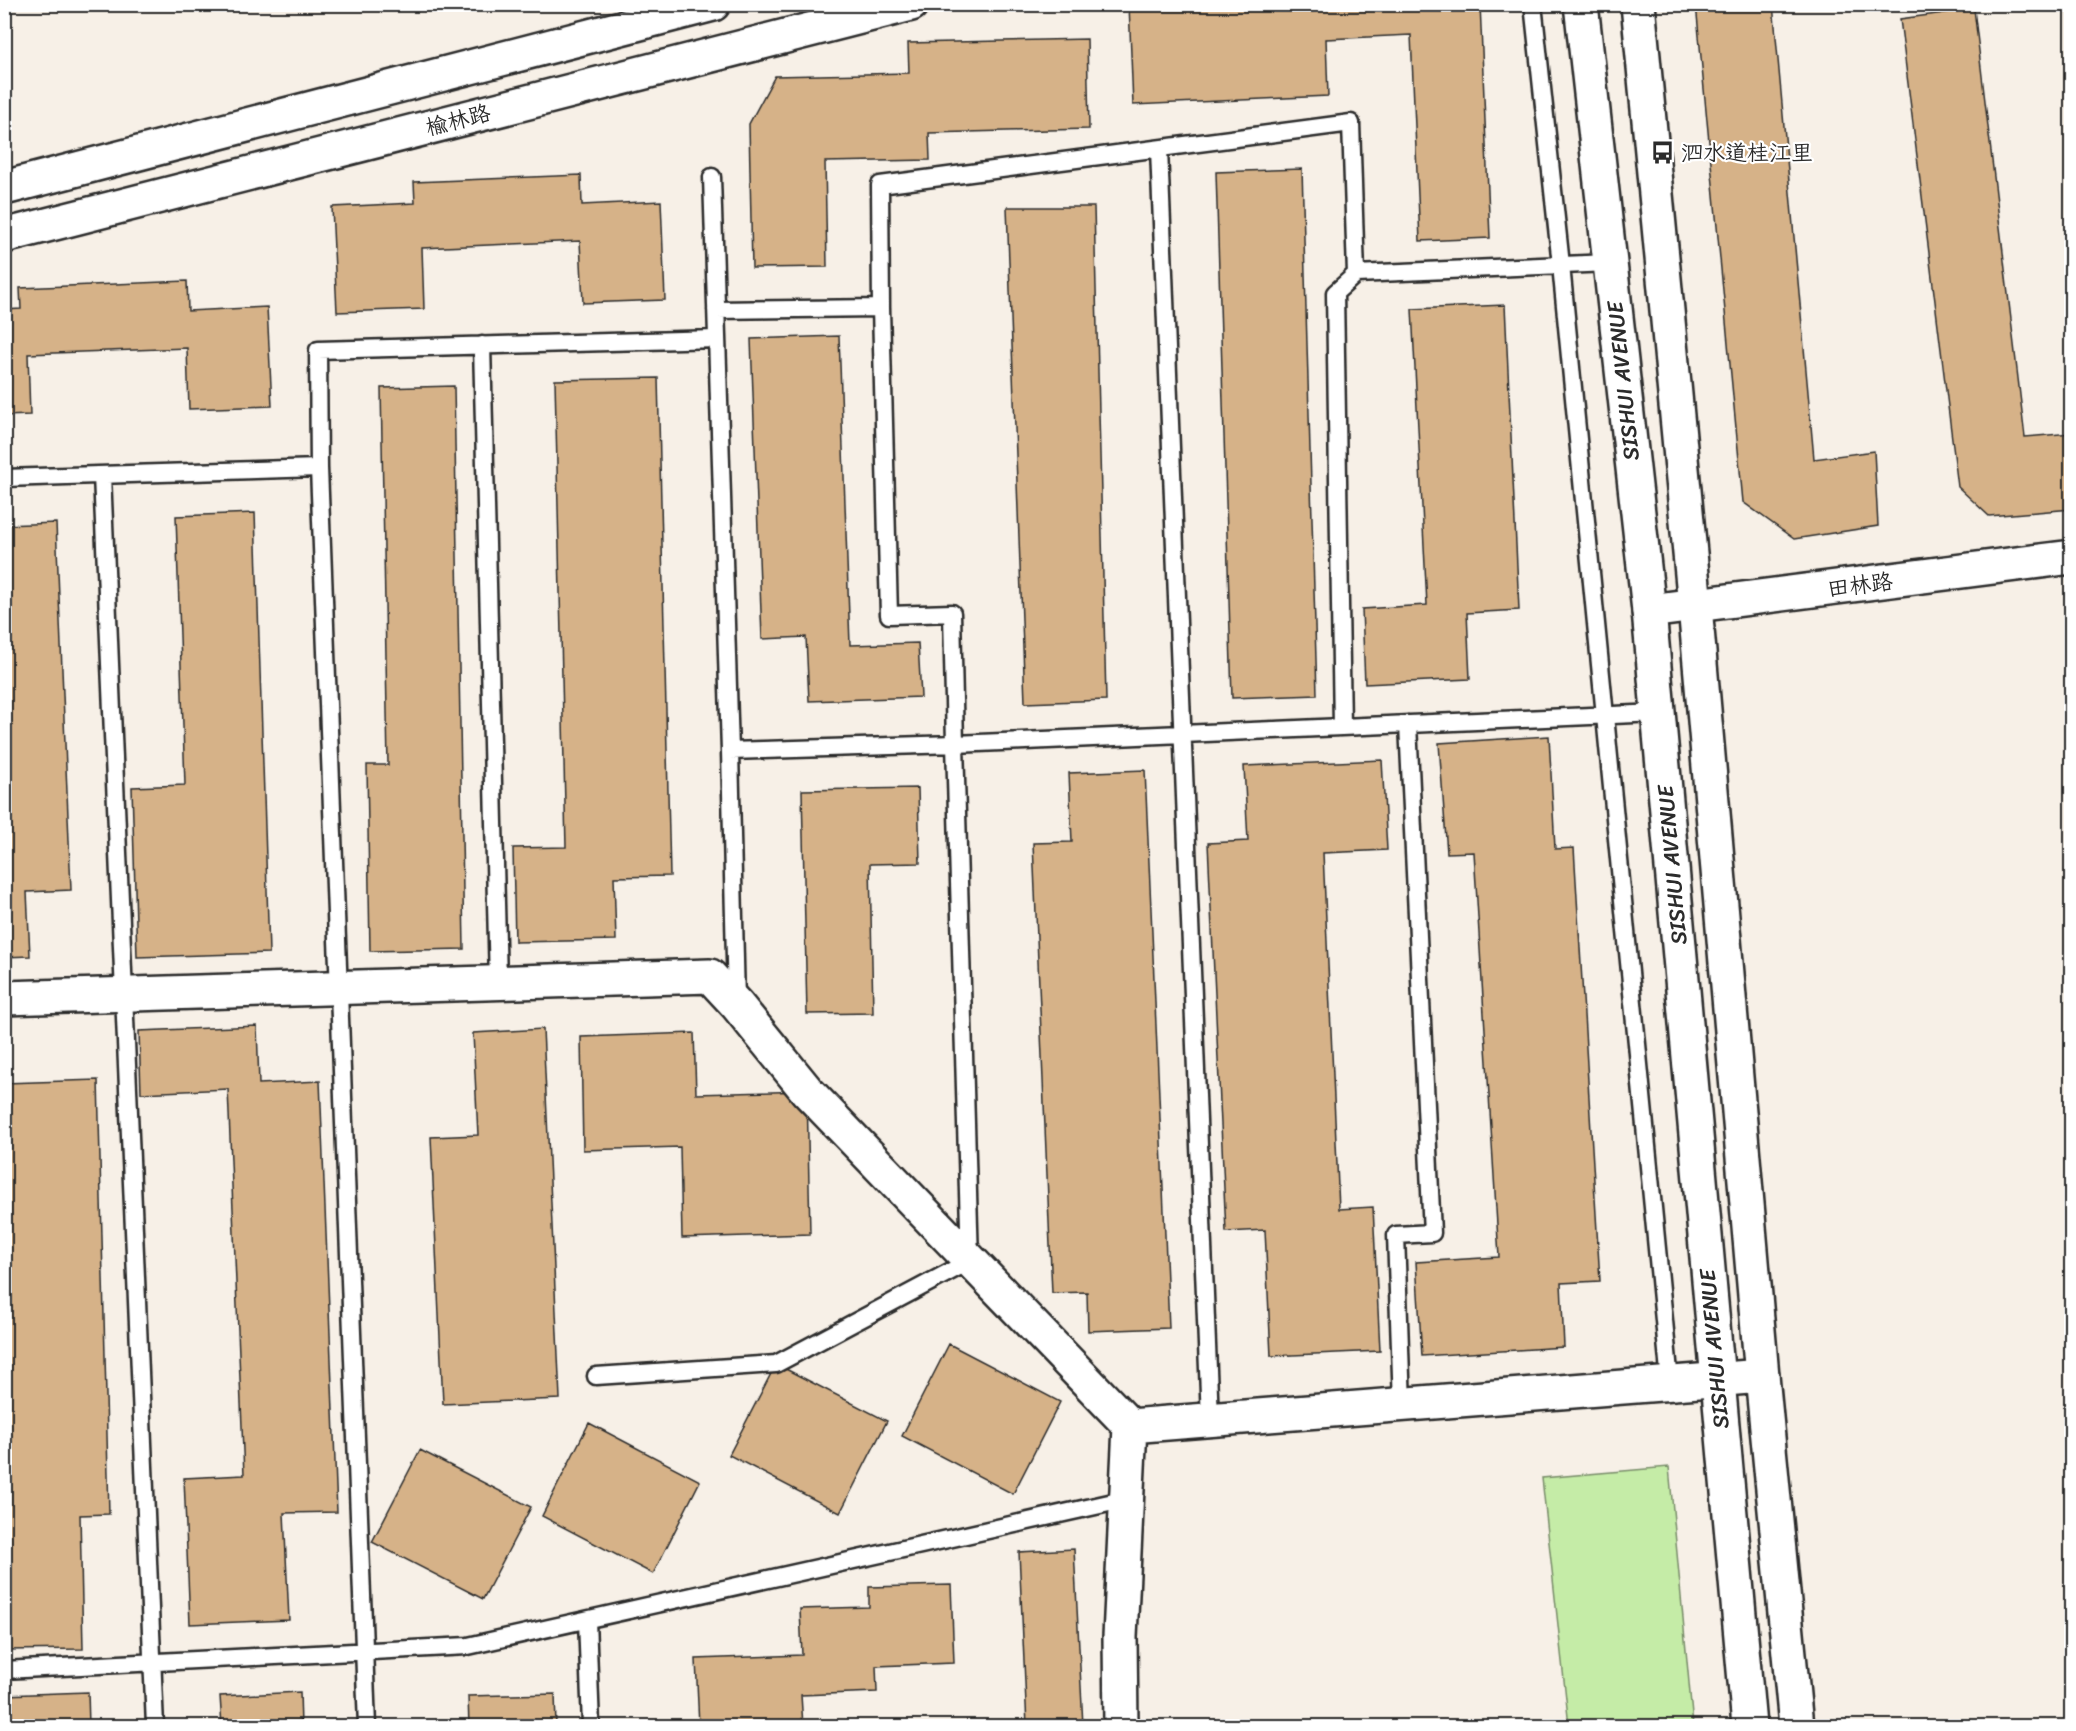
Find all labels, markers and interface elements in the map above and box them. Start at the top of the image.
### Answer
street label: 榆林路 [421,93,495,147]
place label: 泗水道桂江里 [1681,133,1813,172]
bus stop icon: 泗水道桂江里 [1650,139,1676,165]
street label: SISHUI AVENUE [1595,298,1651,463]
street label: 田林路 [1825,562,1895,608]
street label: SISHUI AVENUE [1645,782,1698,946]
street label: SISHUI AVENUE [1687,1266,1740,1430]

